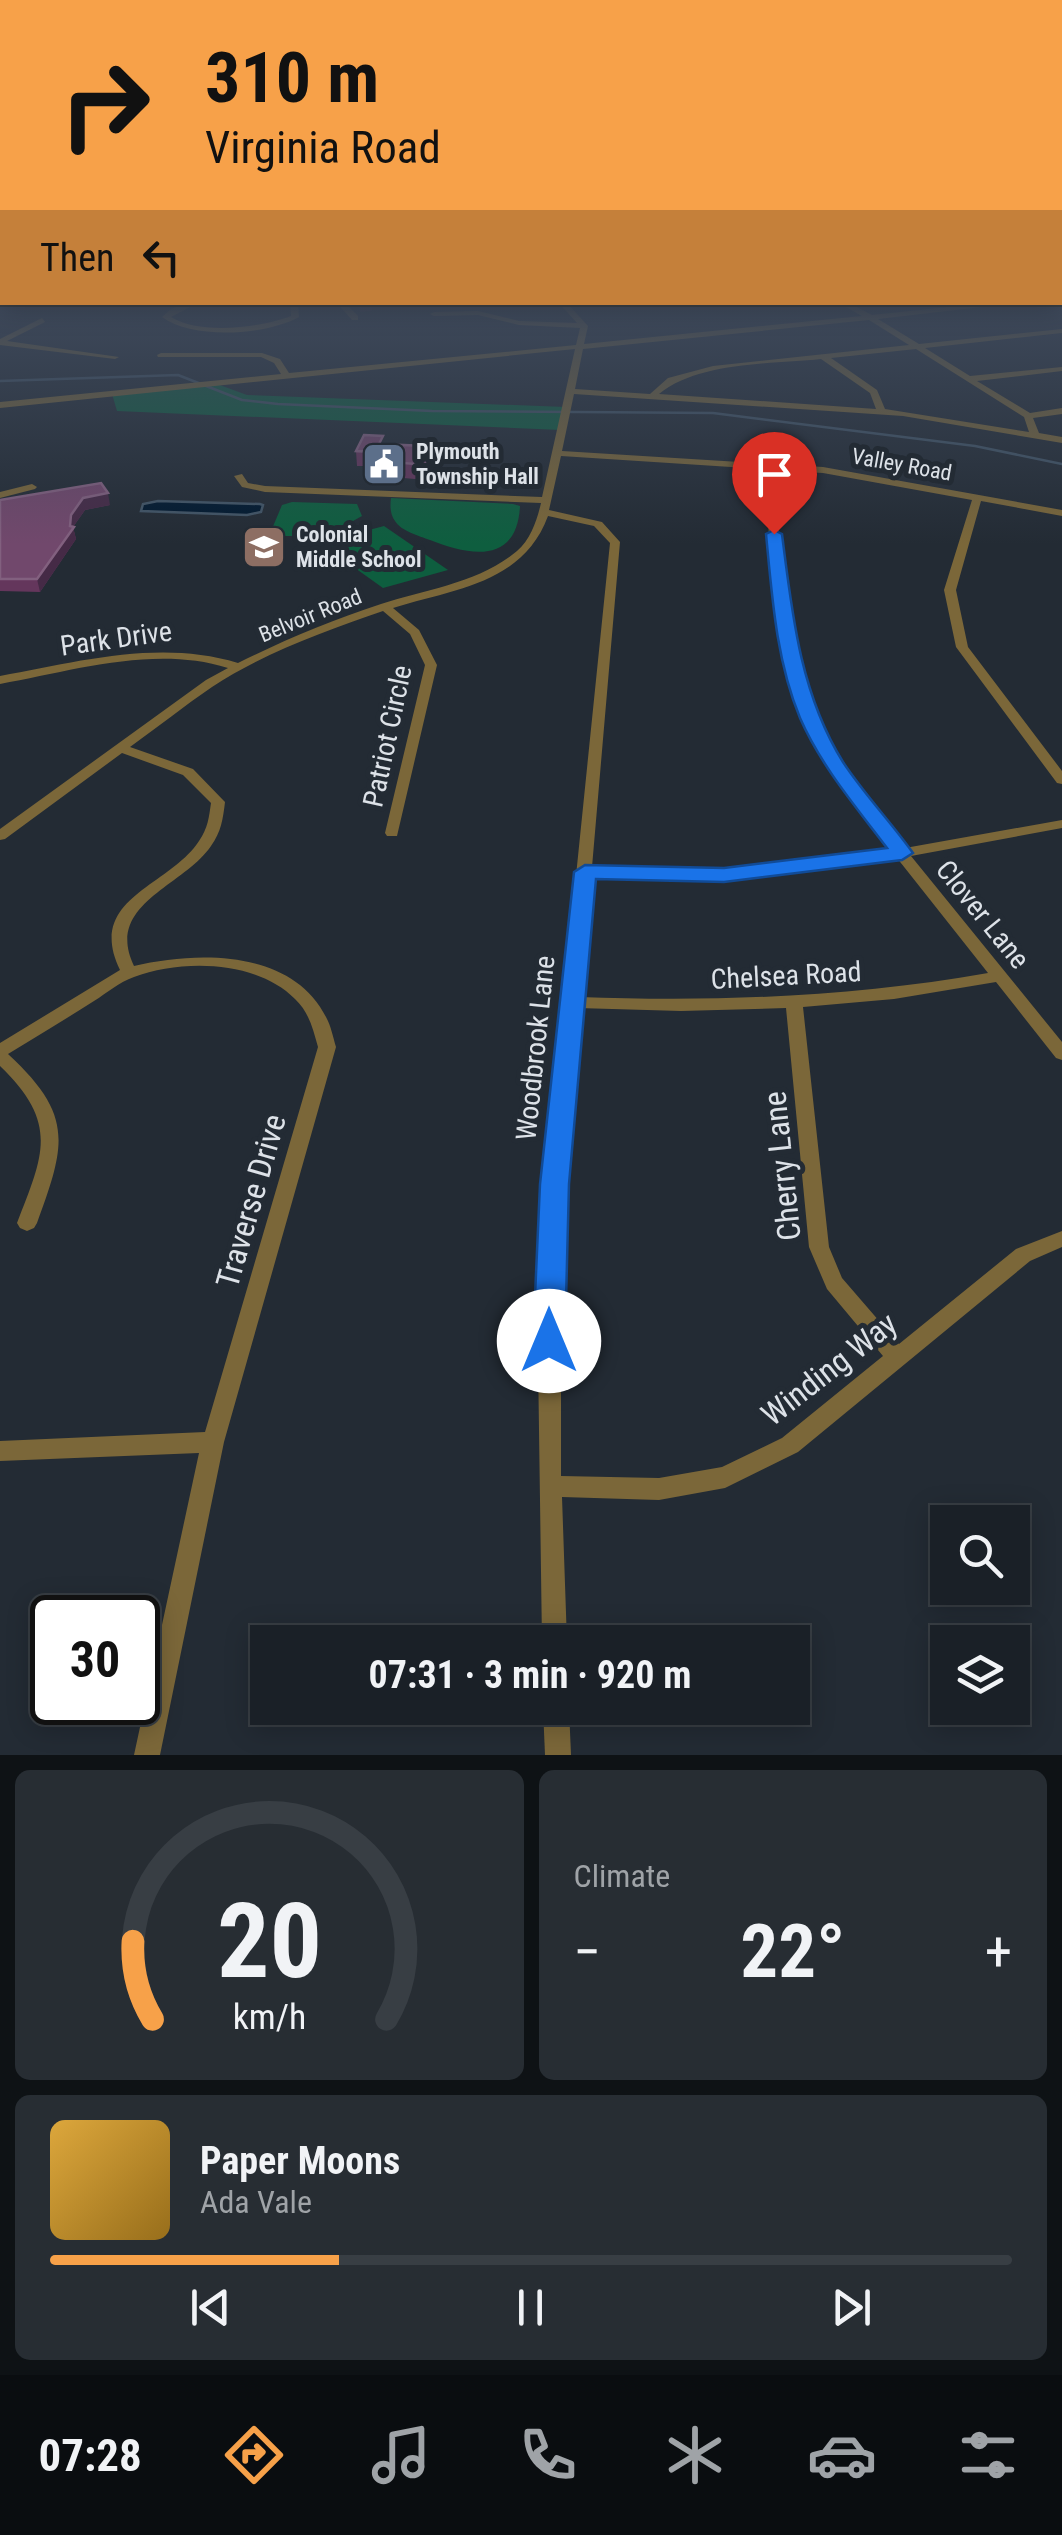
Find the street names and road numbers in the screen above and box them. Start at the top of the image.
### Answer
street label: Valley Road [850,443,954,486]
street label: Belvoir Road [255,584,365,647]
street label: Park Drive [58,614,174,663]
street label: Patriot Circle [356,662,419,810]
street label: Clover Lane [929,854,1036,975]
street label: Woodbrook Lane [509,954,562,1142]
street label: Chelsea Road [710,955,862,996]
street label: Cherry Lane [755,1089,809,1243]
street label: Traverse Drive [208,1110,294,1292]
street label: Winding Way [754,1304,904,1434]

